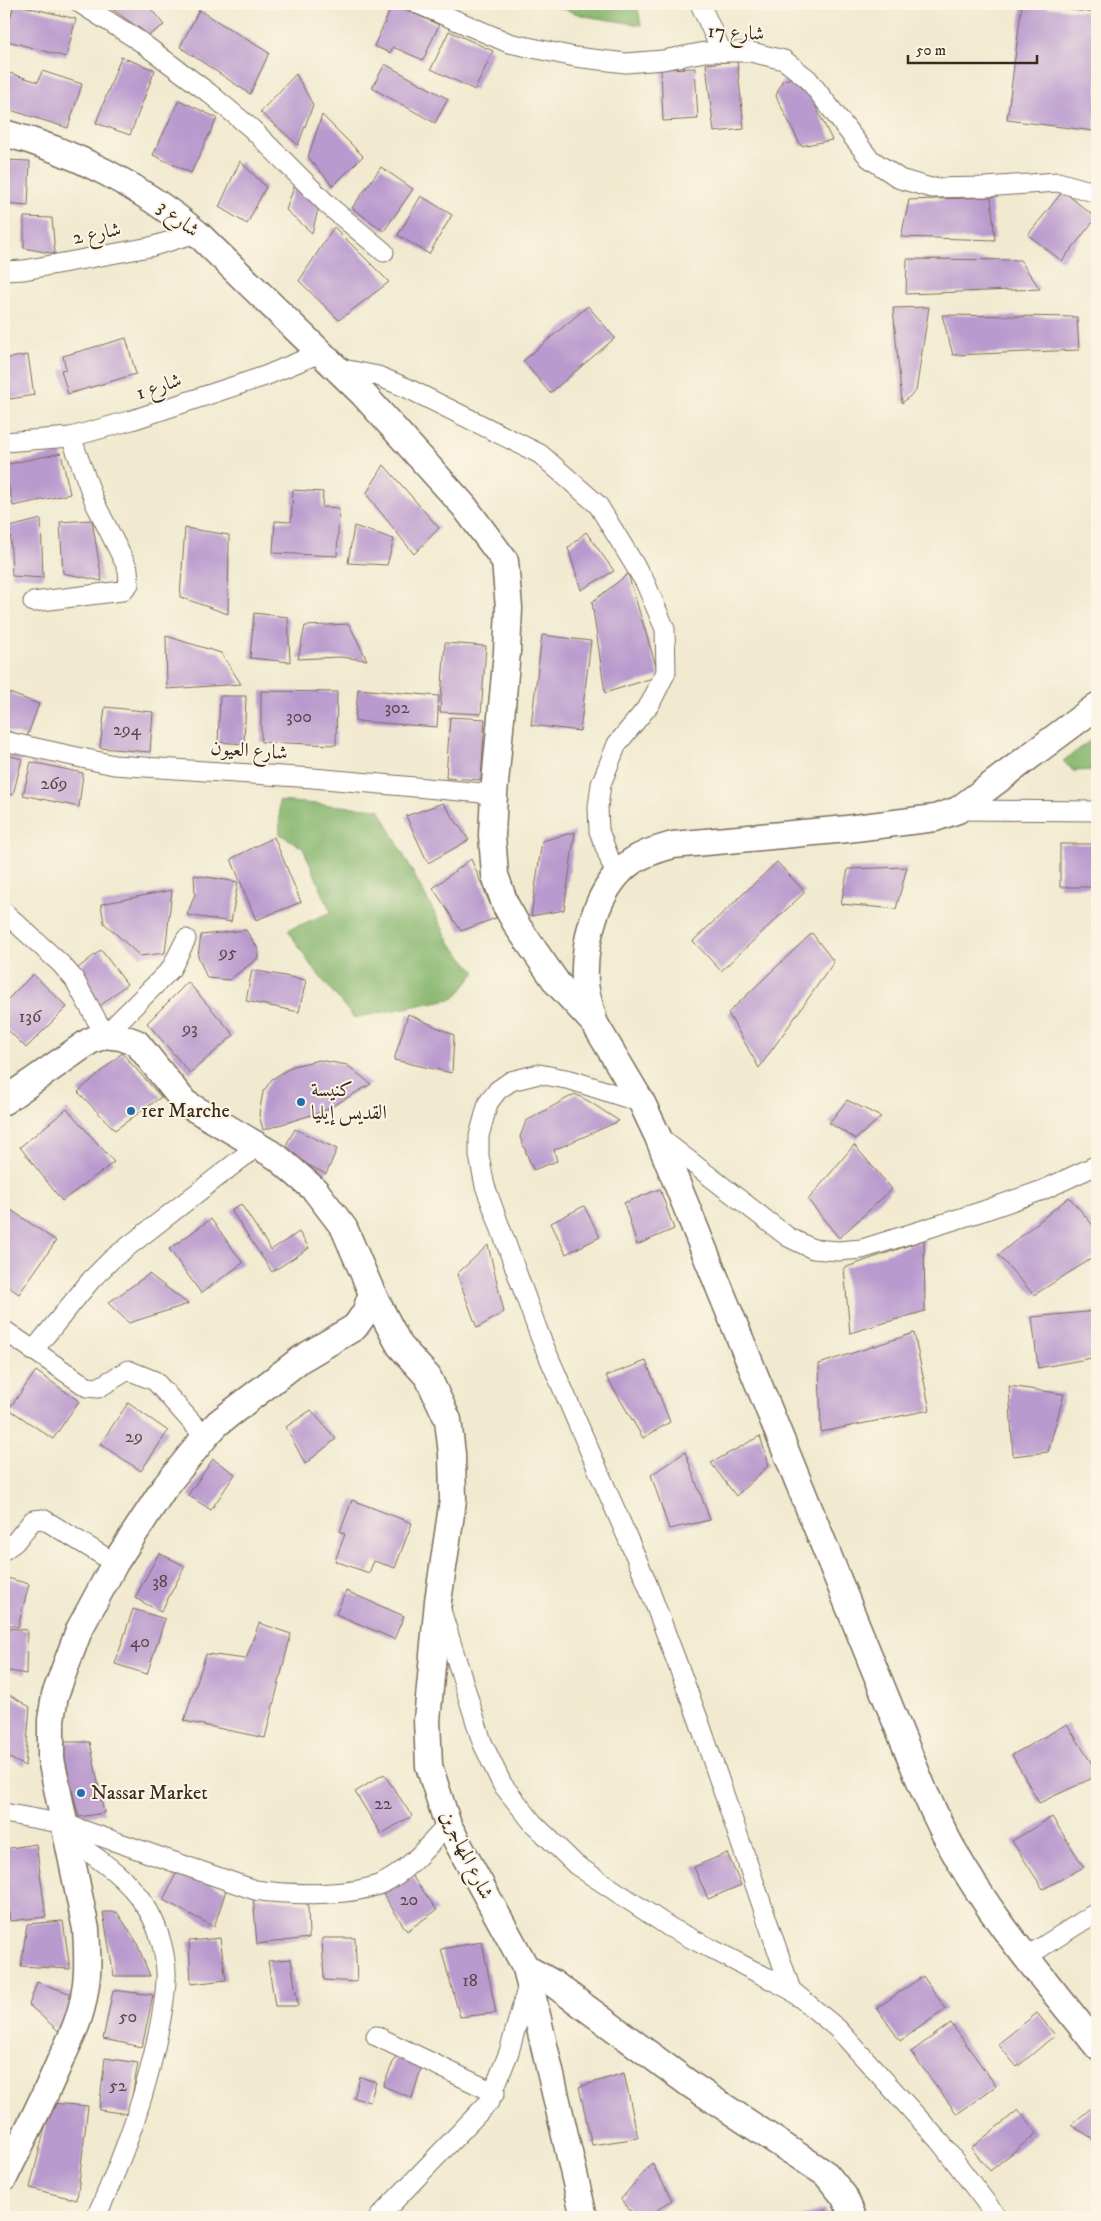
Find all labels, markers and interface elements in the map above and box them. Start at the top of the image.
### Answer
street label: شارع 17 [707,19,765,51]
scale bar [908,32,1037,64]
text: 50 m [916,41,946,60]
street label: شارع 3 [150,195,204,246]
street label: شارع 2 [71,217,124,255]
street label: شارع 1 [133,368,186,410]
house number: 302 [384,697,410,719]
house number: 300 [286,706,312,728]
house number: 294 [113,719,142,741]
street label: شارع العيون [209,736,288,770]
house number: 269 [40,773,68,795]
house number: 95 [218,942,237,964]
house number: 136 [19,1006,42,1028]
house number: 93 [181,1018,198,1040]
place label: كنيسة القديس إيليا [311,1078,387,1126]
marker: كنيسة القديس إيليا [295,1096,307,1108]
place label: 1er Marche [141,1099,230,1124]
marker: 1er Marche [125,1105,137,1117]
house number: 29 [125,1426,143,1448]
house number: 38 [152,1571,168,1593]
house number: 40 [130,1631,150,1653]
place label: Nassar Market [91,1781,208,1806]
marker: Nassar Market [75,1787,87,1799]
house number: 22 [374,1793,392,1815]
street label: شارع المهاجرين [430,1806,498,1905]
house number: 20 [400,1889,418,1911]
house number: 18 [462,1970,478,1992]
house number: 50 [119,2006,137,2028]
house number: 52 [109,2075,127,2097]

